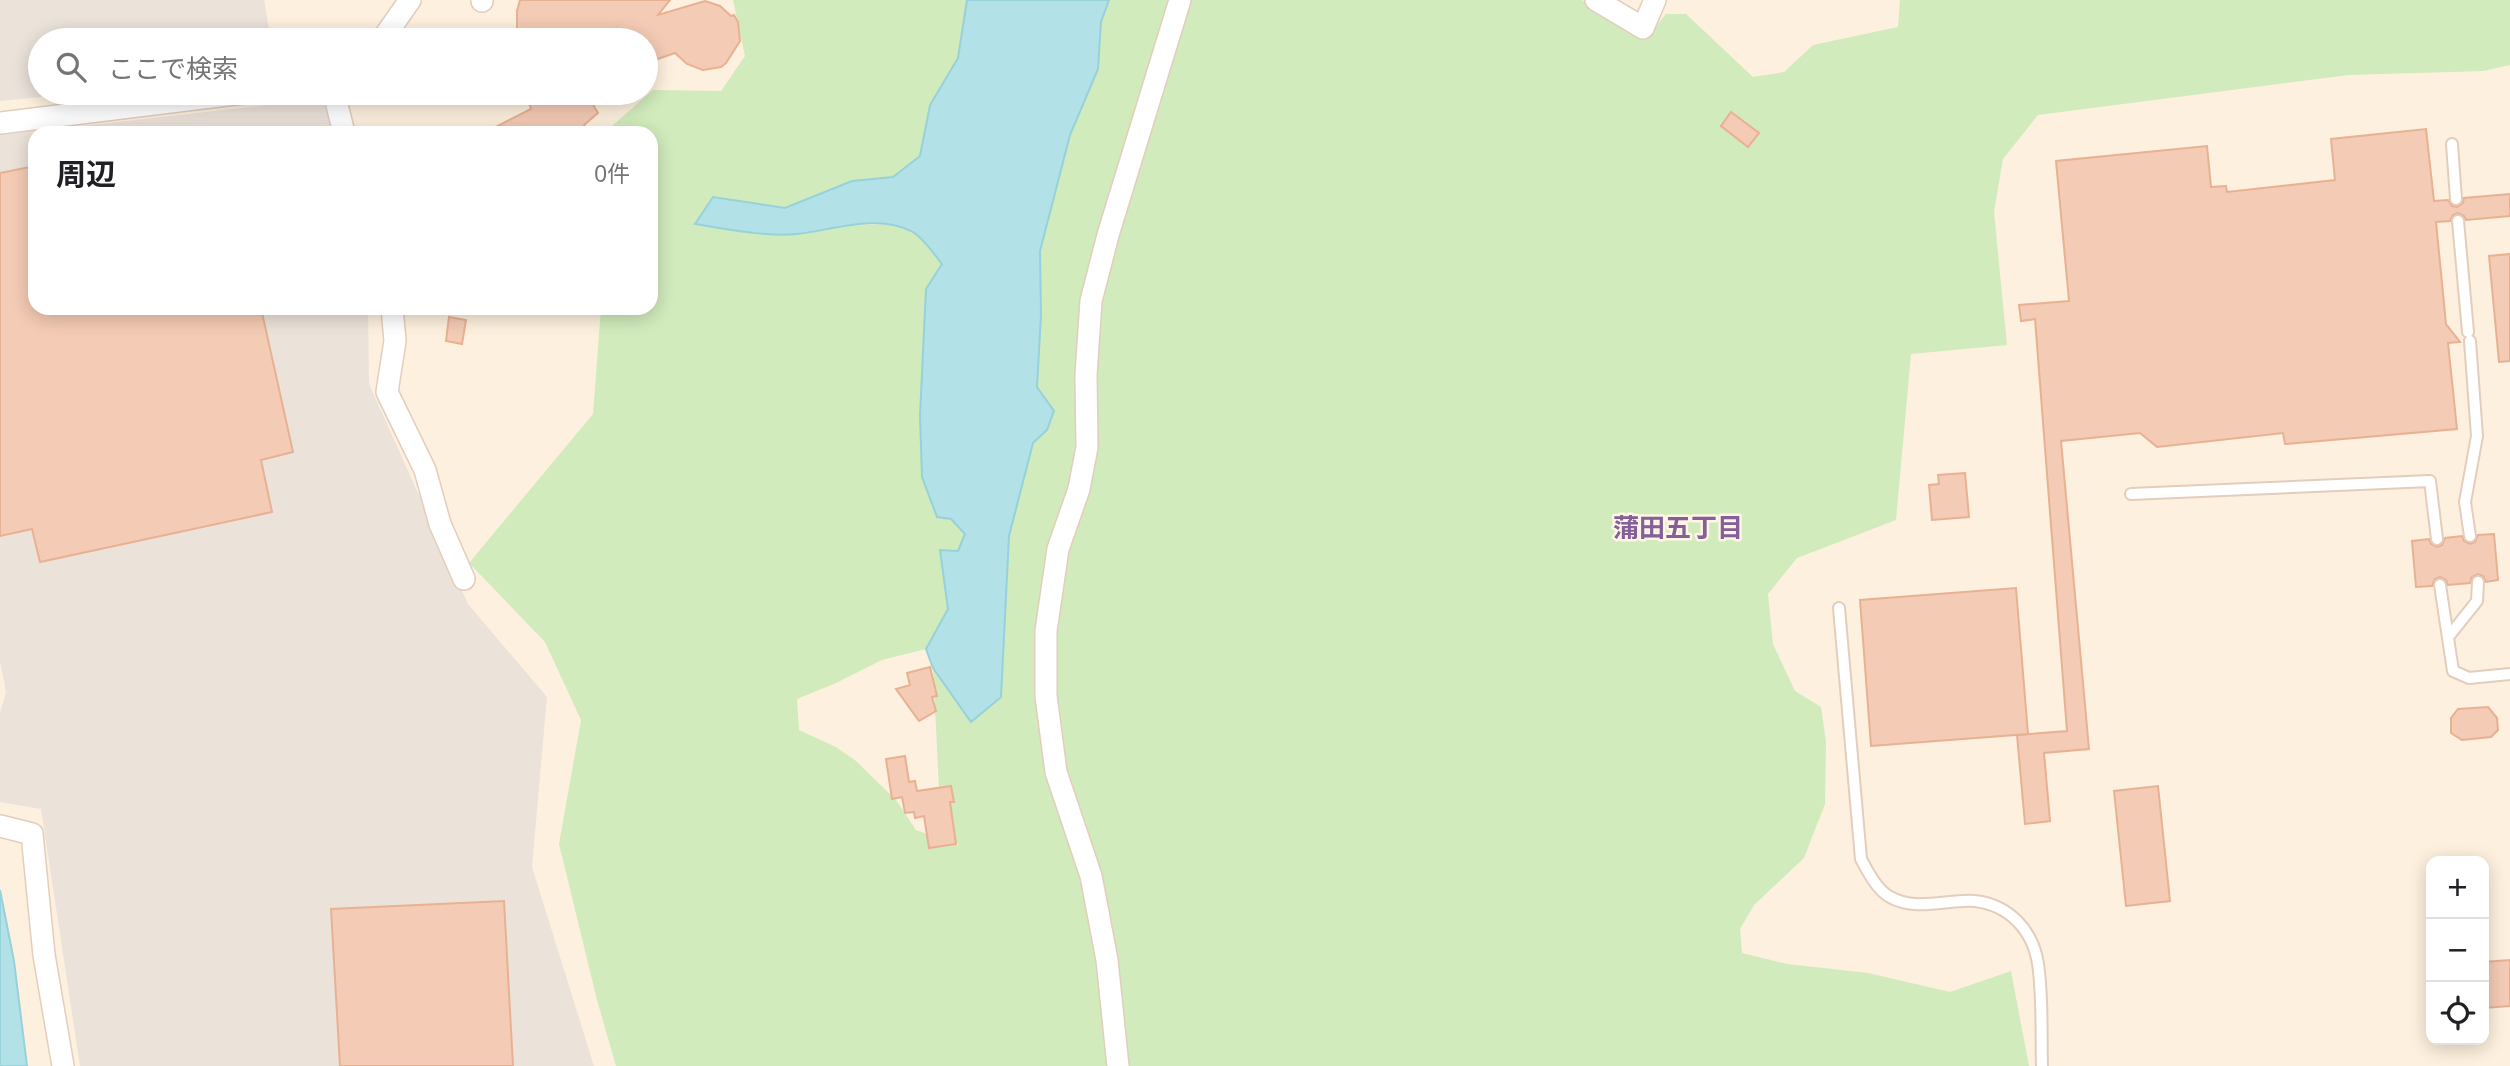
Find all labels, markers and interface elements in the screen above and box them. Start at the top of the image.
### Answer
search box [28,28,658,105]
icon: search [52,48,90,86]
text: ここで検索 [108,54,238,84]
text: 周辺 [56,158,116,191]
text: 0件 [594,161,630,187]
district label: 蒲田五丁目 [1613,513,1743,543]
map controls [2426,856,2489,1045]
button: + [2426,856,2489,919]
button: − [2426,919,2489,982]
button: locate [2426,982,2489,1045]

